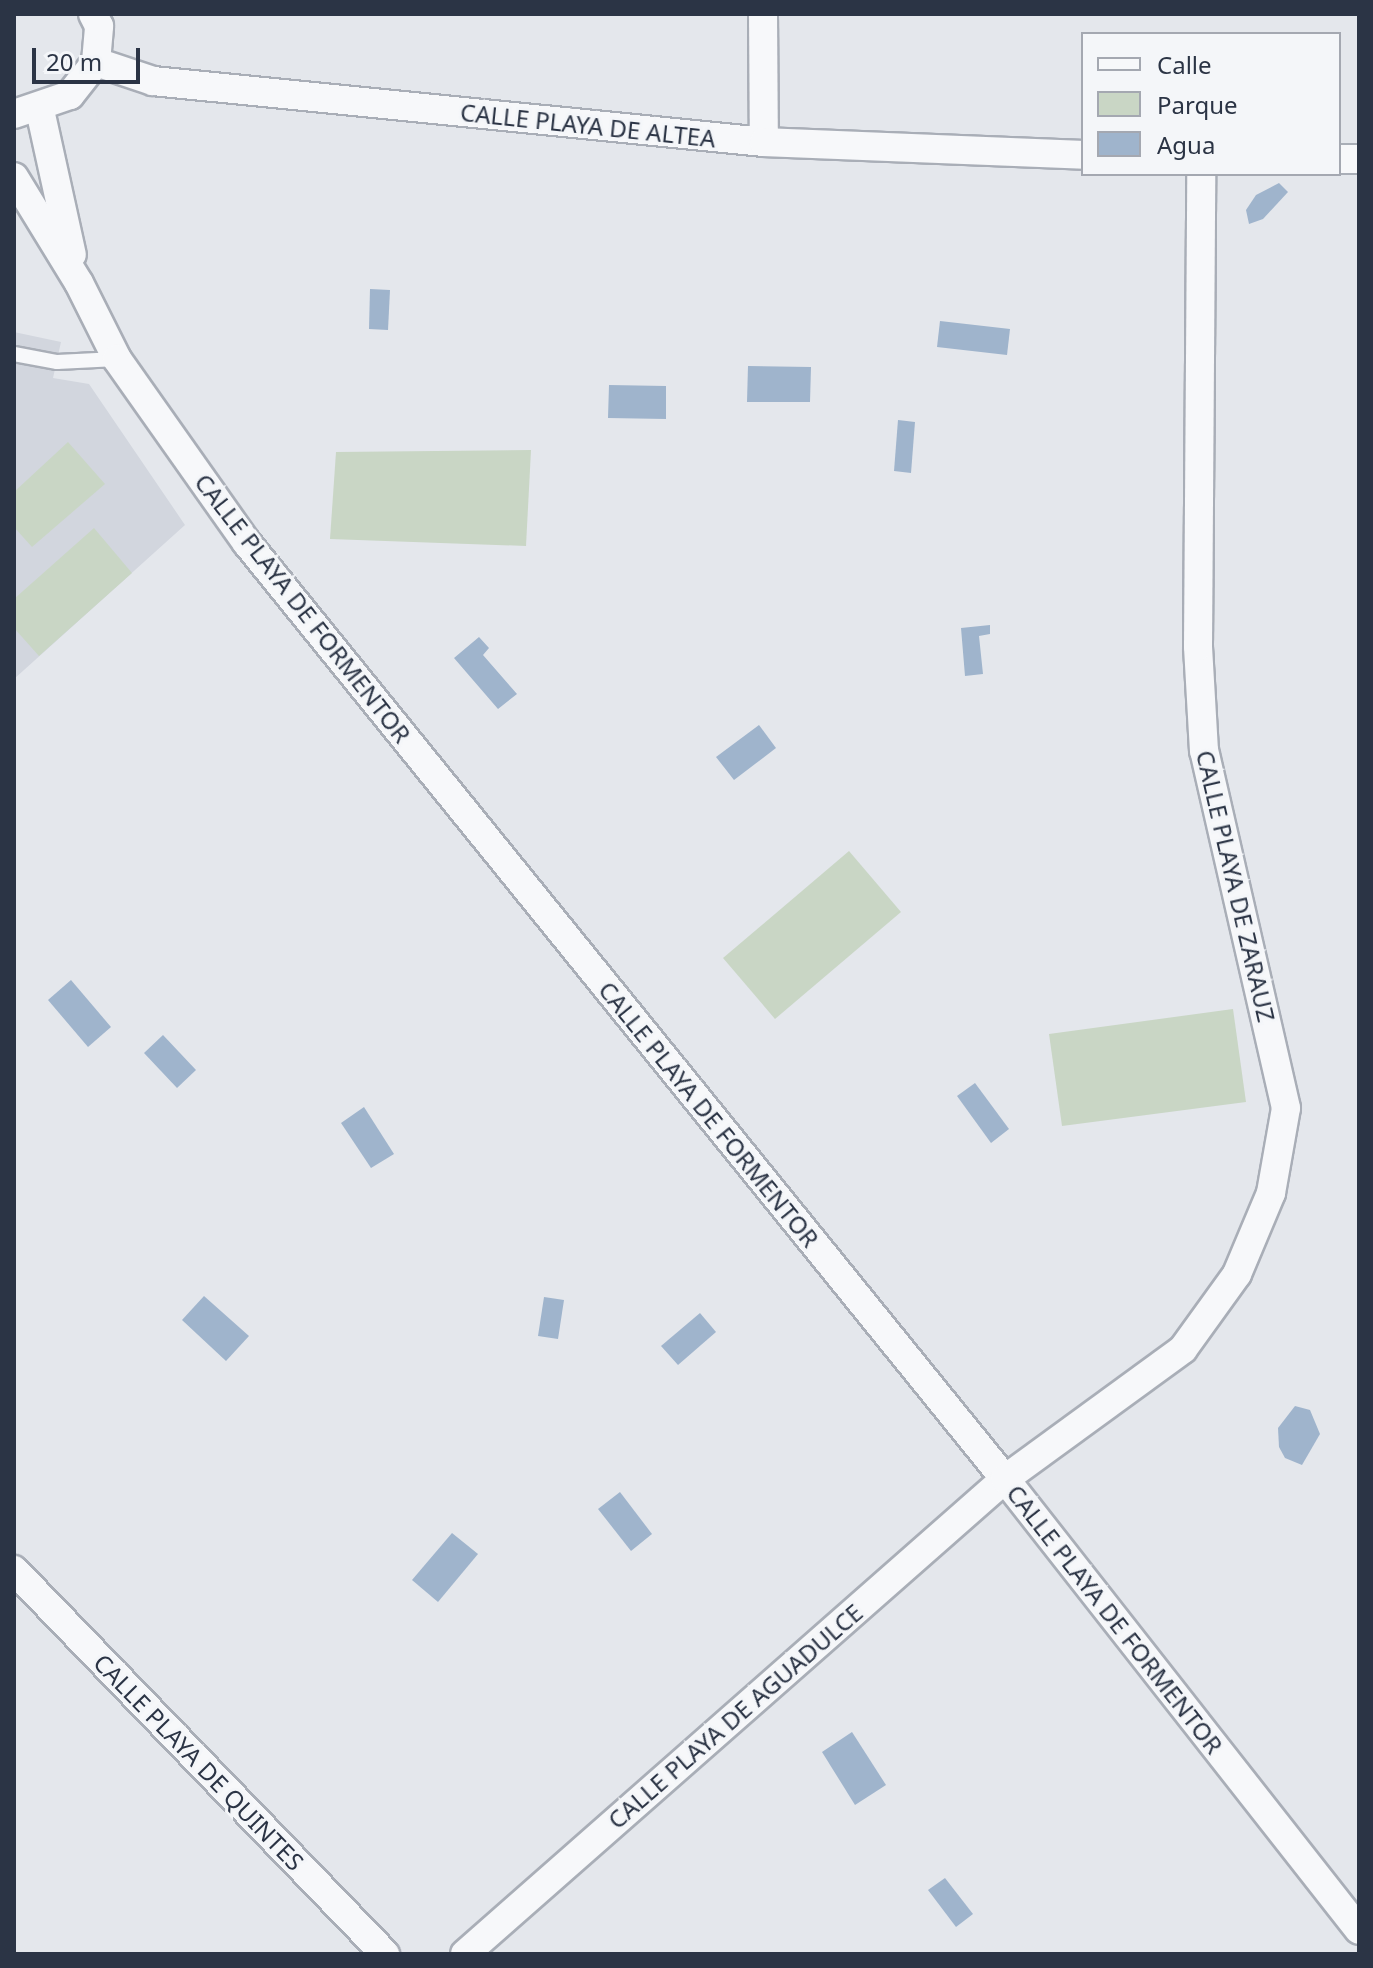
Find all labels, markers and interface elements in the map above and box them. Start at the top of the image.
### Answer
scale bar [36,32,144,82]
legend [1081,32,1341,176]
text: 20 m [46,45,102,78]
text: Calle [1157,48,1212,81]
text: Parque [1157,88,1238,121]
street label: CALLE PLAYA DE ALTEA [459,97,717,153]
text: Agua [1157,128,1215,161]
street label: CALLE PLAYA DE FORMENTOR [189,468,417,748]
street label: CALLE PLAYA DE ZARAUZ [1191,747,1281,1025]
street label: CALLE PLAYA DE FORMENTOR [593,976,825,1252]
street label: CALLE PLAYA DE FORMENTOR [1001,1479,1229,1759]
street label: CALLE PLAYA DE AGUADULCE [602,1598,868,1834]
street label: CALLE PLAYA DE QUINTES [88,1648,310,1876]

